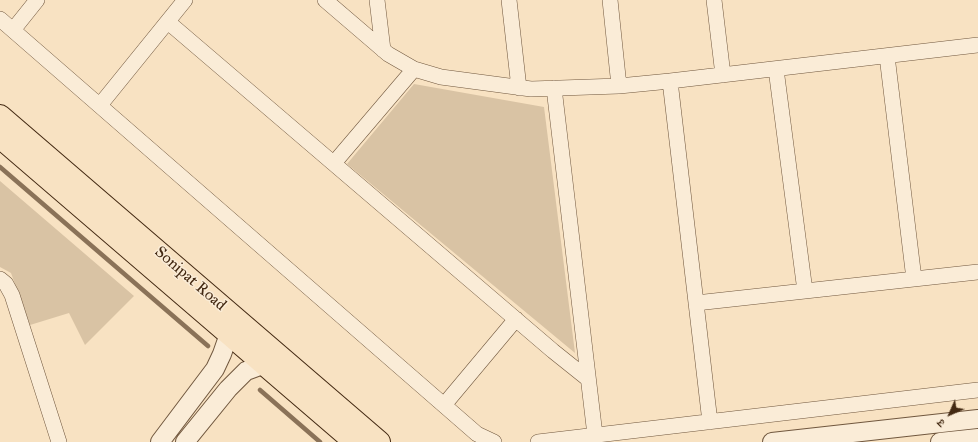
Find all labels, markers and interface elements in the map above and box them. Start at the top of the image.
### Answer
street label: Sonipat Road [150,243,230,315]
north arrow [930,394,970,434]
text: उ [935,416,948,429]

